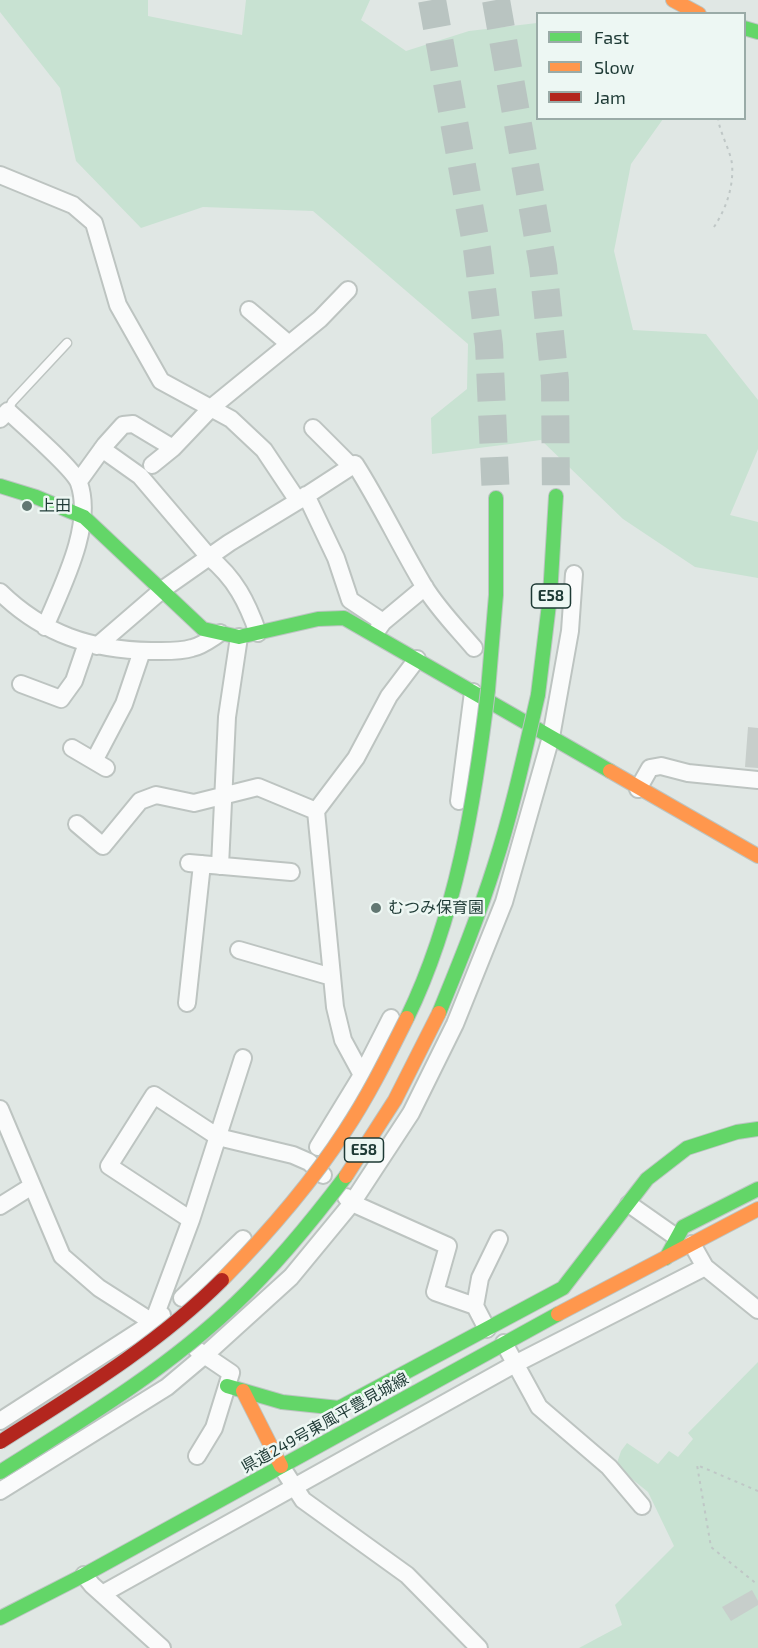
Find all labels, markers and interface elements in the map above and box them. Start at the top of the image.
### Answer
legend [536,12,746,120]
text: Fast [594,26,629,48]
text: Slow [594,56,634,78]
text: Jam [594,86,626,108]
place label: 上田 [39,496,71,516]
marker: 上田 [20,499,34,513]
road number: E58 [532,584,570,608]
place label: むつみ保育園 [388,898,484,918]
marker: むつみ保育園 [369,901,383,915]
road number: E58 [344,1138,384,1162]
street label: 県道249号東風平豊見城線 [238,1369,412,1477]

